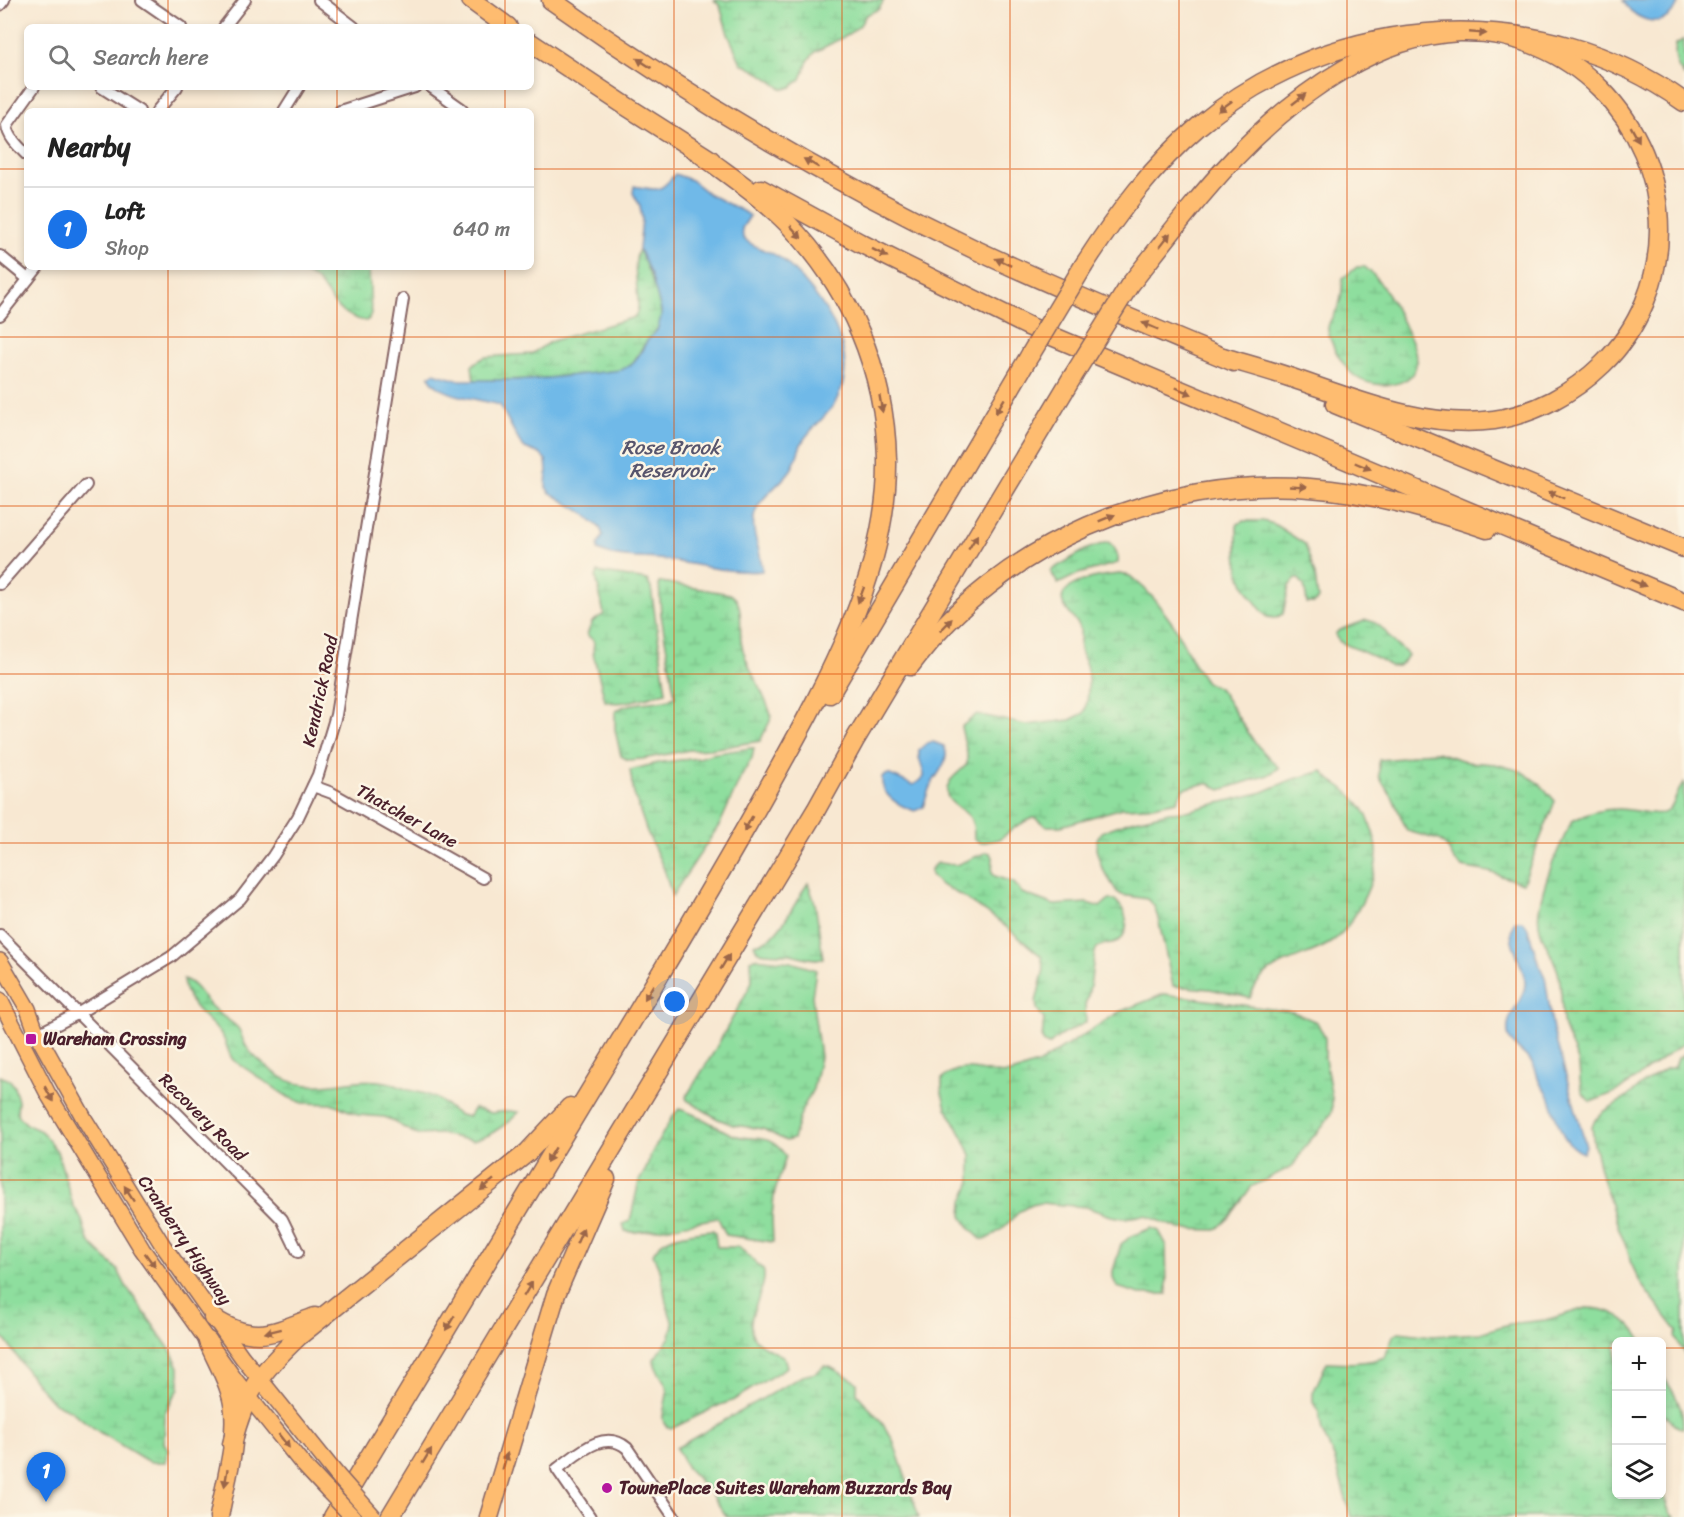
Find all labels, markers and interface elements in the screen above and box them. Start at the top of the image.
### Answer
search box [24,24,534,90]
one-way arrow [1468,29,1487,38]
text: Search here [93,38,209,77]
icon: search [45,41,78,74]
one-way arrow [636,57,652,68]
one-way arrow [1291,94,1306,106]
one-way arrow [1218,100,1234,112]
text: Nearby [48,124,130,170]
one-way arrow [1630,126,1640,143]
one-way arrow [803,158,819,169]
text: Loft [105,192,145,231]
text: 1 [63,212,72,247]
text: 640 m [453,212,510,247]
one-way arrow [789,224,802,239]
text: Shop [105,231,149,266]
one-way arrow [1159,232,1171,248]
one-way arrow [871,249,888,258]
one-way arrow [994,258,1011,267]
one-way arrow [1141,321,1159,330]
one-way arrow [1175,386,1193,396]
one-way arrow [877,395,886,414]
one-way arrow [995,398,1006,414]
water label: Rose Brook Reservoir [622,430,722,488]
one-way arrow [1355,461,1373,471]
one-way arrow [1288,482,1307,491]
one-way arrow [1546,490,1564,500]
one-way arrow [1098,513,1116,522]
one-way arrow [968,534,979,550]
one-way arrow [1630,578,1648,588]
one-way arrow [856,586,866,604]
one-way arrow [938,618,952,632]
street label: Kendrick Road [293,631,348,750]
street label: Thatcher Lane [350,775,464,857]
one-way arrow [744,815,754,832]
one-way arrow [720,953,730,970]
one-way arrow [644,984,655,1000]
your location [660,987,689,1016]
place label: Wareham Crossing [43,1023,187,1055]
marker: Wareham Crossing [24,1032,38,1046]
street label: Recovery Road [151,1065,256,1170]
one-way arrow [44,1086,54,1103]
one-way arrow [545,1147,556,1163]
street label: Cranberry Highway [129,1168,241,1312]
one-way arrow [480,1178,495,1191]
one-way arrow [124,1185,135,1201]
one-way arrow [575,1227,585,1245]
one-way arrow [144,1252,156,1268]
one-way arrow [523,1280,533,1297]
one-way arrow [445,1315,455,1332]
one-way arrow [264,1327,282,1337]
map controls [1612,1337,1666,1499]
button: + [1612,1337,1666,1391]
button: − [1612,1391,1666,1445]
one-way arrow [278,1433,291,1449]
button: layers [1612,1445,1666,1499]
one-way arrow [422,1448,433,1464]
pin: 1 [26,1452,66,1502]
one-way arrow [501,1452,510,1470]
one-way arrow [222,1468,231,1487]
place label: TownePlace Suites Wareham Buzzards Bay [619,1472,952,1504]
marker: TownePlace Suites Wareham Buzzards Bay [600,1481,614,1495]

